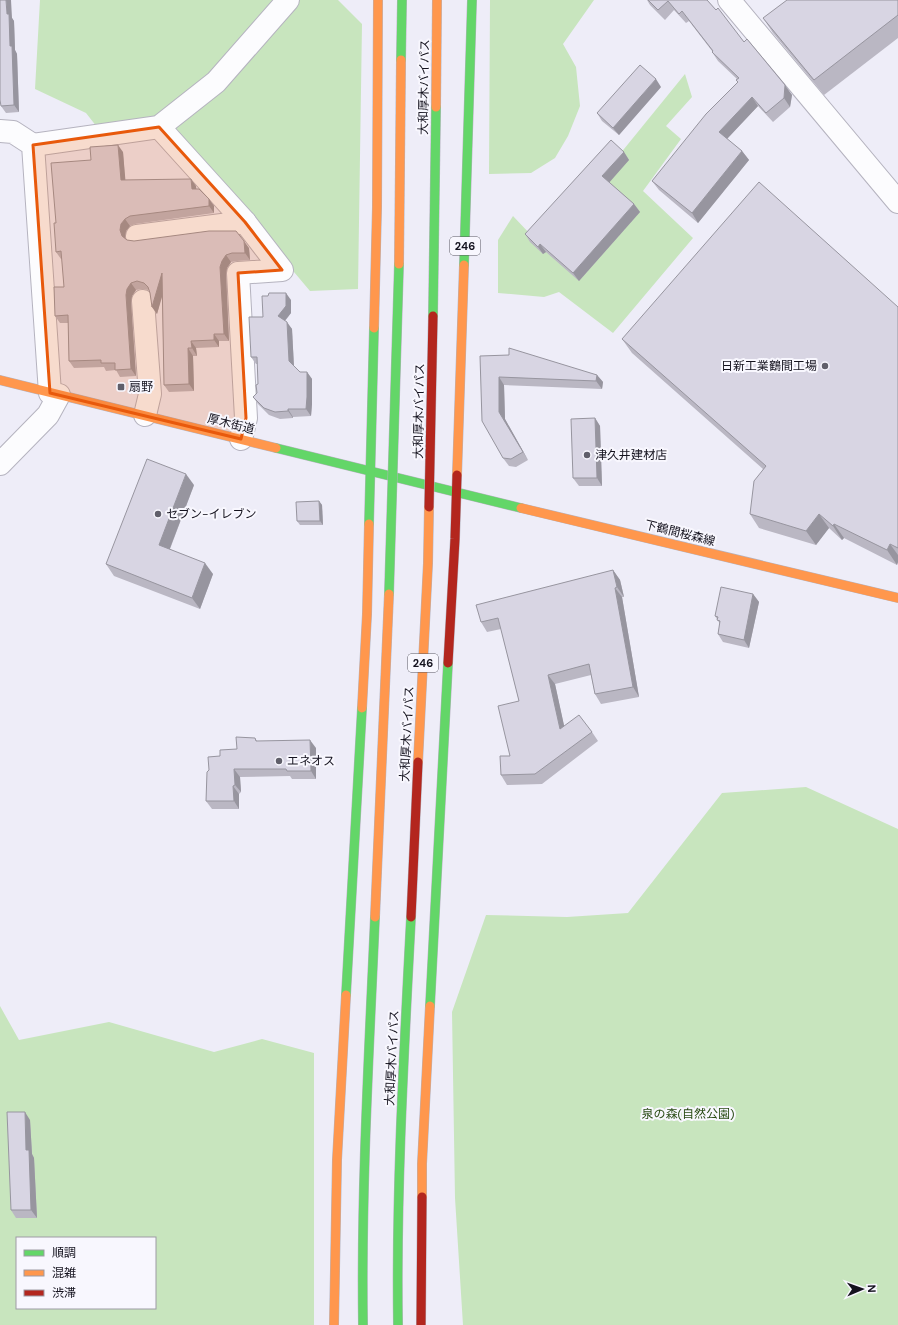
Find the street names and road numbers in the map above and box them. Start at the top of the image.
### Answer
street label: 大和厚木バイパス [415,39,433,135]
road number: 246 [450,237,480,255]
street label: 大和厚木バイパス [410,363,428,459]
street label: 厚木街道 [206,410,256,438]
street label: 下鶴間桜森線 [643,517,717,549]
road number: 246 [408,654,438,672]
street label: 大和厚木バイパス [397,686,417,782]
street label: 大和厚木バイパス [382,1010,402,1106]

